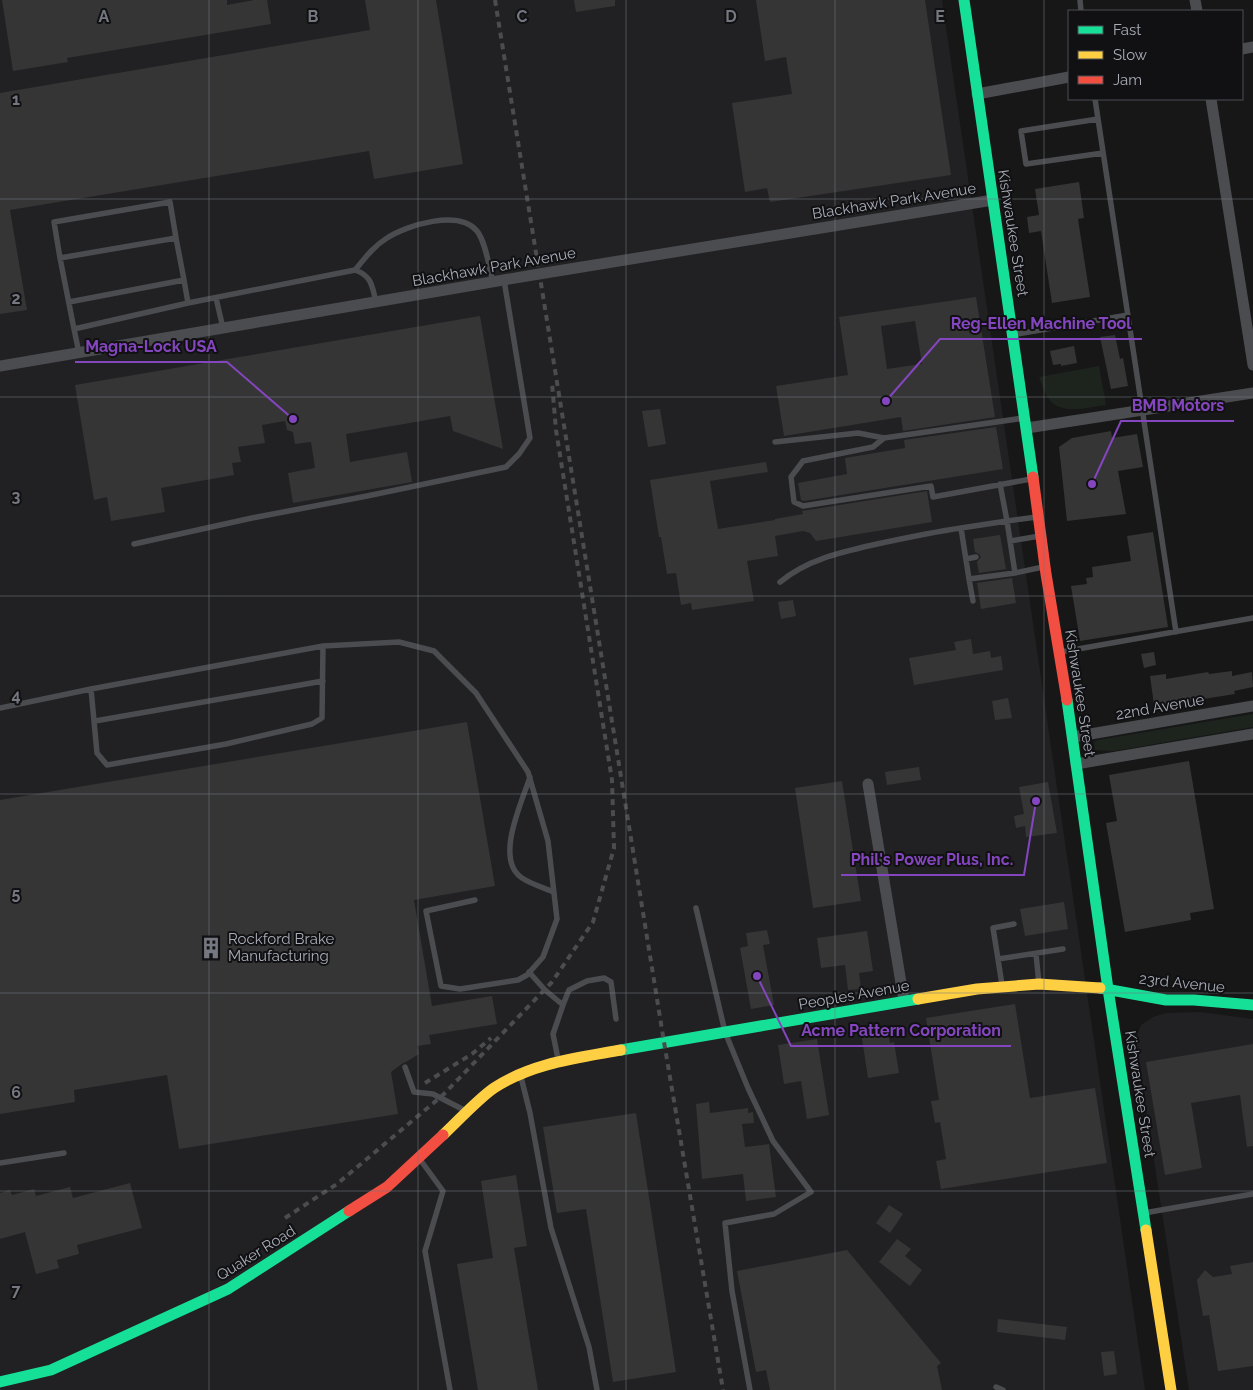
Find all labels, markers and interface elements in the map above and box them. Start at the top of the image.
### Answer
text: A [99,7,110,26]
text: B [308,7,319,26]
text: C [517,7,528,26]
text: D [725,7,737,26]
text: E [935,7,945,26]
legend [1068,10,1243,100]
text: Fast [1113,21,1141,39]
text: Slow [1113,46,1147,64]
text: Jam [1113,71,1142,89]
text: 1 [12,90,20,109]
street label: Kishwaukee Street [994,168,1032,298]
street label: Blackhawk Park Avenue [811,179,977,223]
street label: Blackhawk Park Avenue [411,244,577,290]
text: 2 [11,289,21,308]
callout: Reg-Ellen Machine Tool [940,308,1142,339]
text: Reg-Ellen Machine Tool [951,314,1132,333]
callout: Magna-Lock USA [75,331,227,362]
text: Magna-Lock USA [85,337,217,356]
callout: BMB Motors [1121,390,1234,421]
text: BMB Motors [1132,396,1224,415]
text: 3 [12,487,21,506]
street label: Kishwaukee Street [1061,628,1099,758]
text: 4 [11,686,21,705]
street label: 22nd Avenue [1114,690,1206,724]
callout: Phil's Power Plus, Inc. [841,844,1024,875]
text: Phil's Power Plus, Inc. [851,850,1013,869]
text: 5 [12,884,21,903]
place label: Rockford Brake Manufacturing [228,930,334,965]
building icon: Rockford Brake Manufacturing [198,935,224,961]
street label: 23rd Avenue [1138,970,1226,996]
street label: Peoples Avenue [797,976,911,1014]
callout: Acme Pattern Corporation [791,1015,1011,1046]
text: Acme Pattern Corporation [801,1021,1001,1040]
street label: Kishwaukee Street [1121,1029,1159,1159]
text: 6 [11,1083,21,1102]
street label: Quaker Road [213,1222,299,1284]
text: 7 [12,1281,21,1300]

